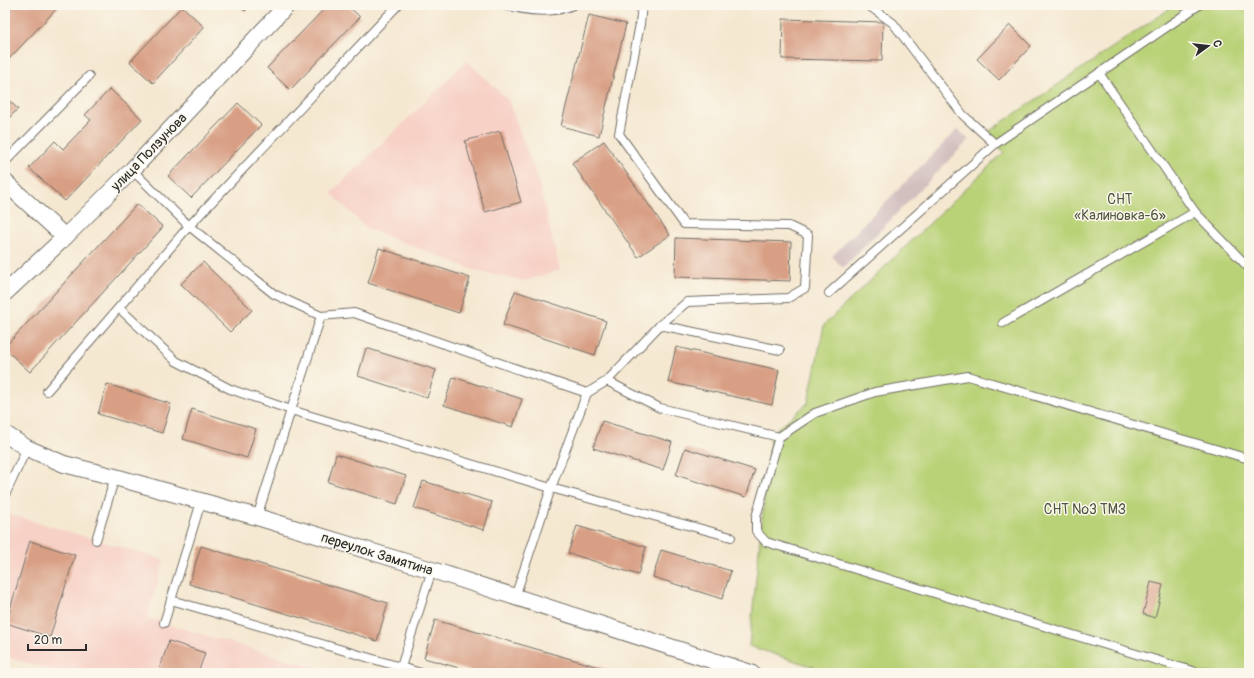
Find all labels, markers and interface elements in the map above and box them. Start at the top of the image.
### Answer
north arrow [1188,26,1228,66]
text: С [1210,39,1224,49]
street label: улица Ползунова [107,109,190,195]
park label: СНТ «Калиновка-6» [1074,191,1166,224]
park label: СНТ №3 ТМЗ [1044,501,1126,518]
street label: переулок Замятина [319,529,435,579]
scale bar [28,626,86,652]
text: 20 m [34,633,63,648]

